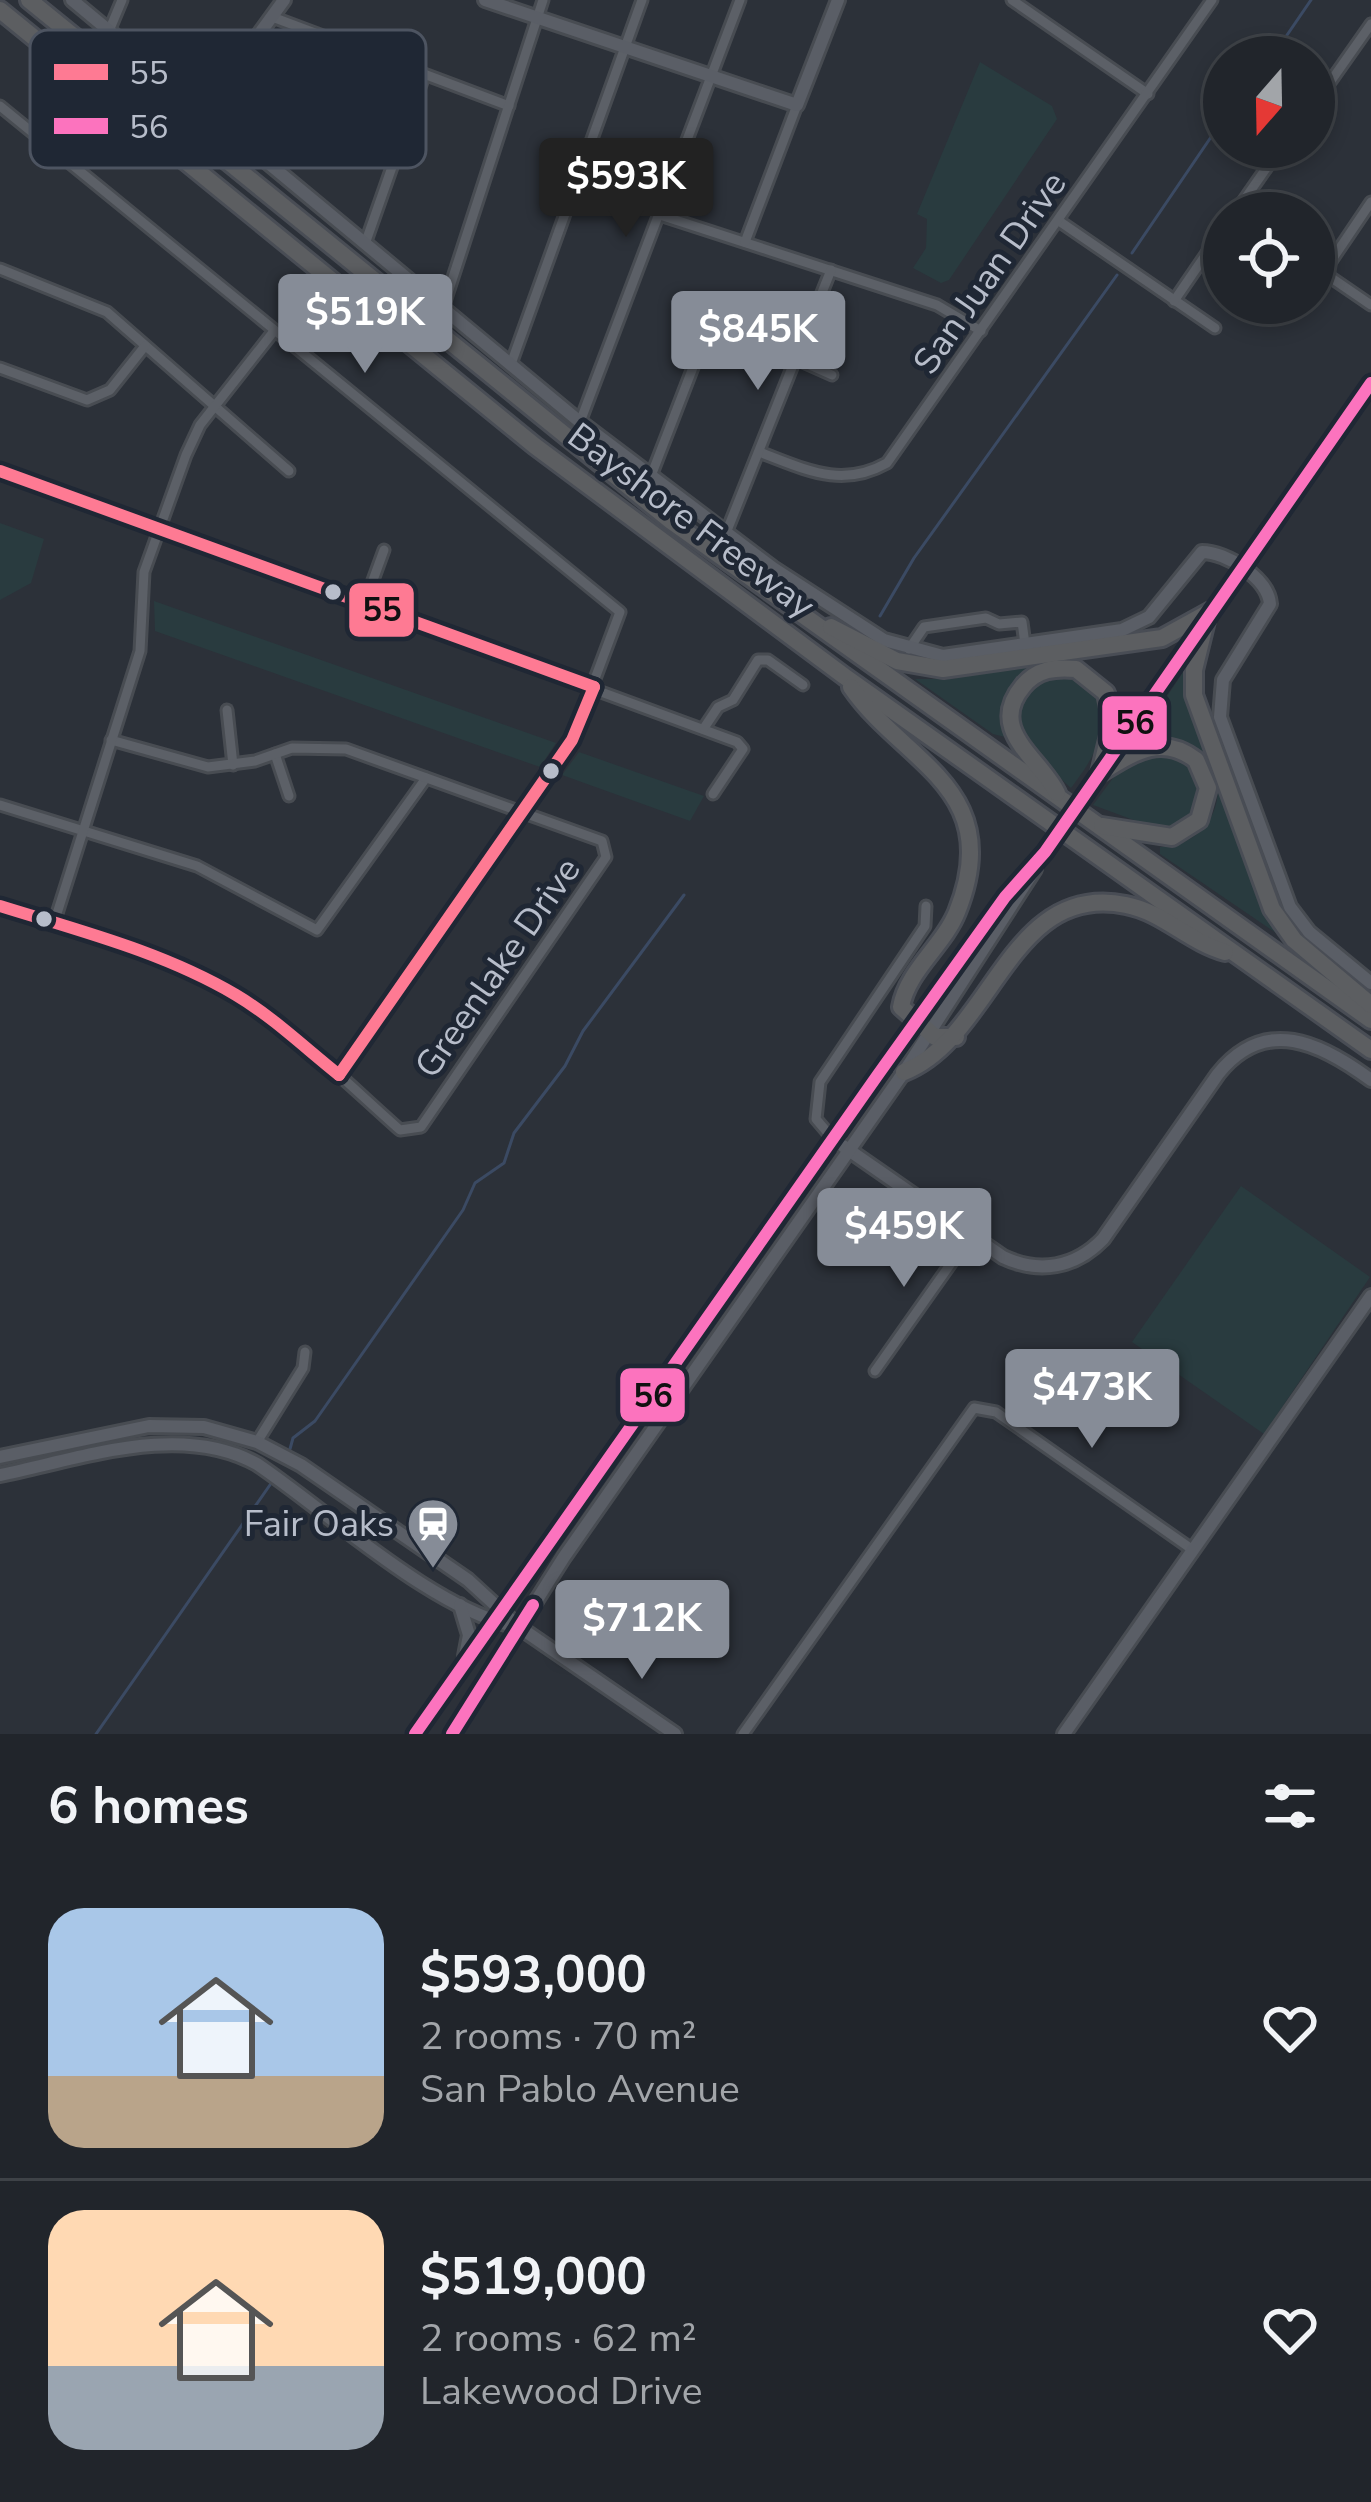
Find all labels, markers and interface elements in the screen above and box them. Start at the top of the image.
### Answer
legend [30,30,426,168]
north arrow [1203,36,1335,168]
map controls [1203,36,1335,324]
text: 55 [129,51,169,96]
text: 56 [129,105,169,150]
pin: $593K [542,138,710,240]
text: $593K [566,150,686,203]
street label: San Juan Drive [902,162,1078,384]
button: locate [1203,192,1335,324]
pin: $519K [281,274,449,376]
text: $519K [305,286,425,339]
pin: $845K [674,291,842,393]
text: $845K [698,303,818,356]
street label: Bayshore Freeway [557,412,825,630]
unlabelled marker [322,581,344,603]
line badge: 55 [347,581,416,639]
text: 55 [362,588,402,633]
line badge: 56 [1100,694,1169,752]
text: 56 [1115,701,1155,746]
unlabelled marker [540,760,562,782]
street label: Greenlake Drive [404,848,592,1088]
unlabelled marker [33,908,55,930]
pin: $459K [820,1188,988,1290]
text: $459K [844,1200,964,1253]
pin: $473K [1008,1349,1176,1451]
text: $473K [1032,1361,1152,1414]
line badge: 56 [618,1366,687,1424]
text: 56 [633,1374,673,1419]
station icon: Fair Oaks [405,1496,461,1570]
place label: Fair Oaks [244,1500,394,1549]
pin: $712K [558,1580,726,1682]
text: $712K [582,1592,702,1645]
text: 6 homes [48,1771,249,1841]
icon: filters [1257,1773,1323,1839]
text: $593,000 [420,1940,647,2010]
icon: home [144,1956,288,2100]
icon: heart [1257,1995,1323,2061]
text: 2 rooms · 70 m² [420,2010,697,2063]
text: San Pablo Avenue [420,2063,740,2116]
text: $519,000 [420,2242,647,2312]
icon: home [144,2258,288,2402]
icon: heart [1257,2297,1323,2363]
text: 2 rooms · 62 m² [420,2312,697,2365]
text: Lakewood Drive [420,2365,703,2418]

